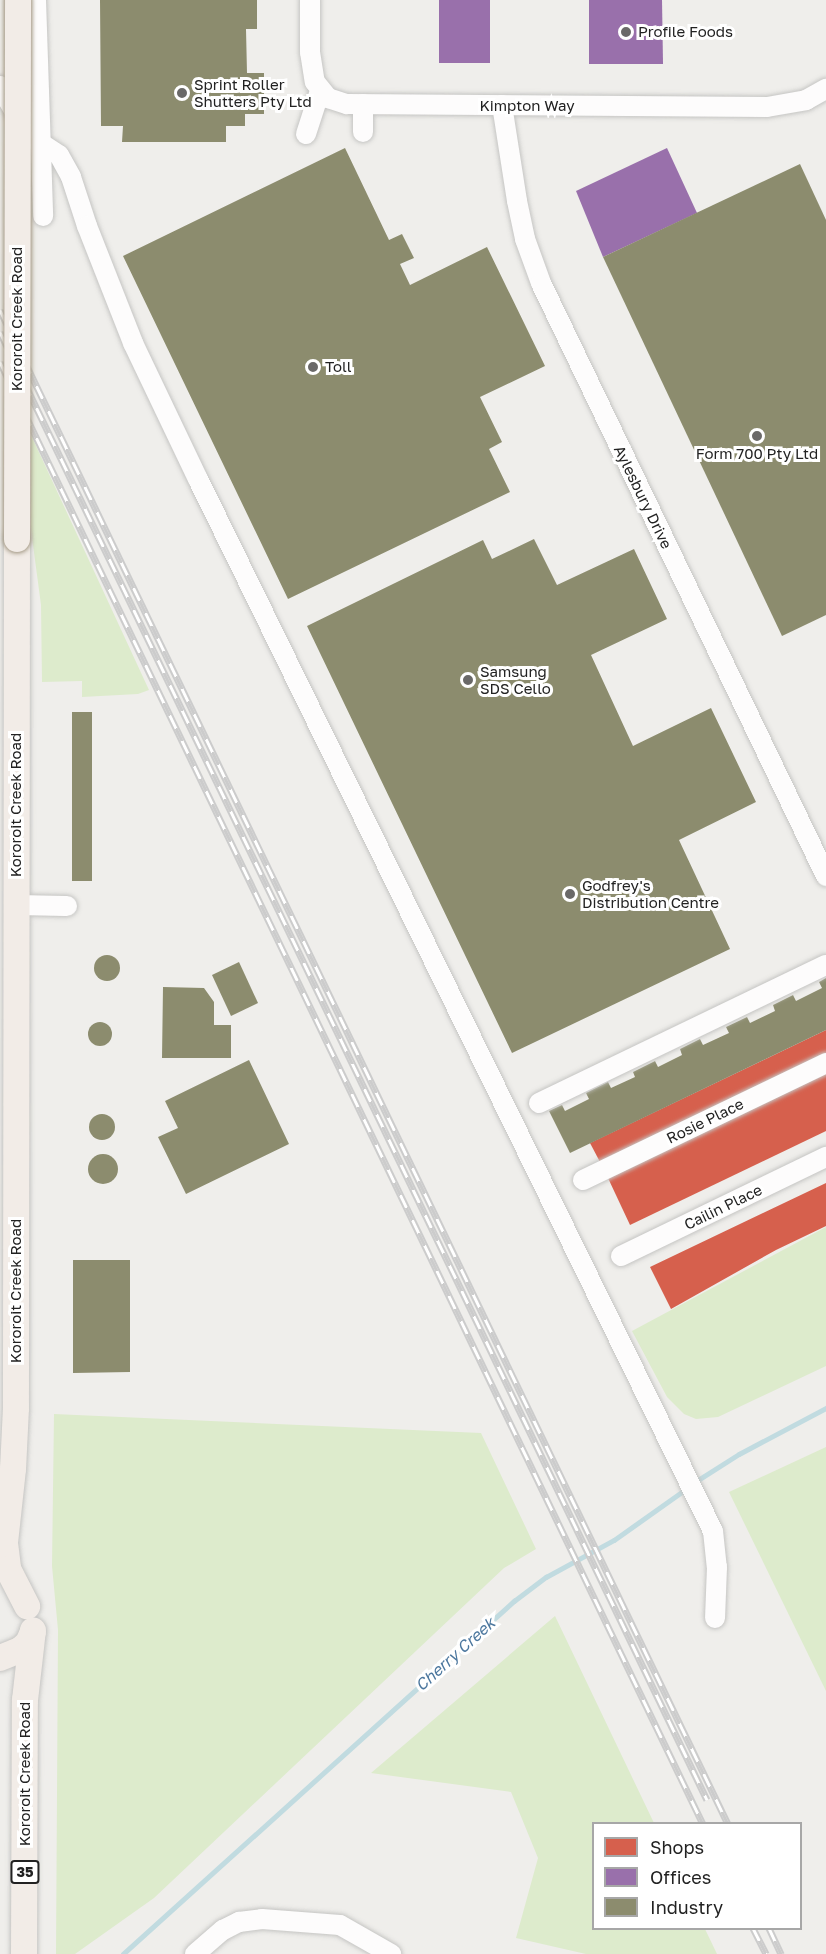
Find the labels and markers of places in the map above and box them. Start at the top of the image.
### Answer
place label: Profile Foods [638,23,733,41]
marker: Profile Foods [619,25,633,39]
place label: Sprint Roller Shutters Pty Ltd [194,75,312,110]
marker: Sprint Roller Shutters Pty Ltd [175,86,189,100]
place label: Toll [325,358,352,376]
marker: Toll [306,360,320,374]
marker: Form 700 Pty Ltd [750,429,764,443]
place label: Form 700 Pty Ltd [696,445,818,463]
place label: Samsung SDS Cello [480,662,551,697]
marker: Samsung SDS Cello [461,673,475,687]
place label: Godfrey's Distribution Centre [582,876,719,911]
marker: Godfrey's Distribution Centre [563,887,577,901]

